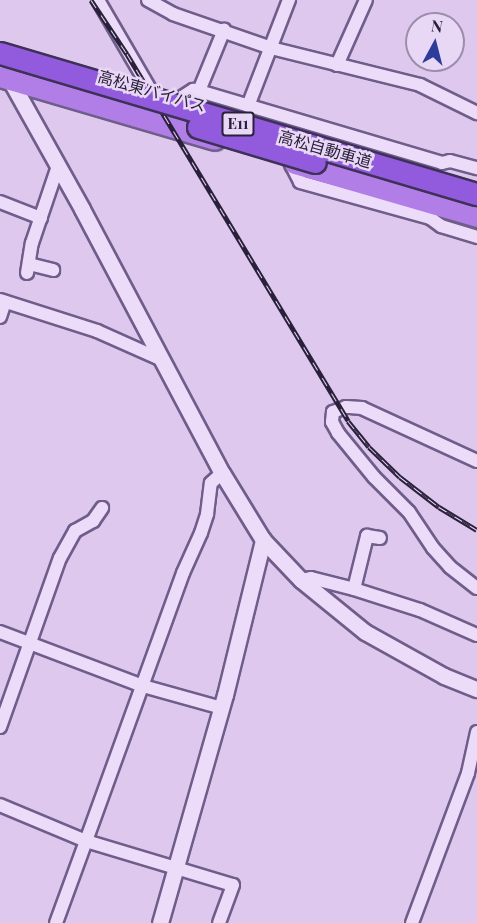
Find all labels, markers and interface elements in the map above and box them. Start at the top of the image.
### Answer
north arrow [405,12,465,72]
text: N [430,14,444,37]
street label: 高松東バイパス [96,66,208,116]
road number: E11 [222,112,254,136]
street label: 高松自動車道 [276,127,374,171]

